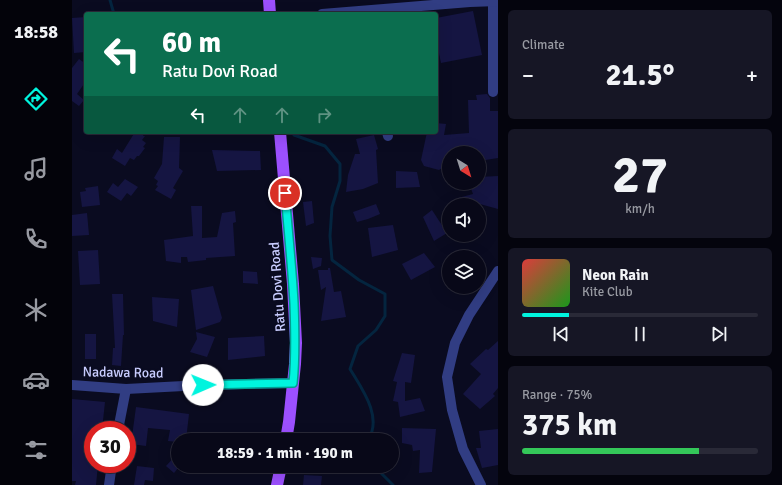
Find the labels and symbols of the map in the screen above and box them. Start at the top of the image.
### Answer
north arrow [442,146,486,190]
pin [268,176,302,210]
street label: Ratu Dovi Road [266,241,289,333]
street label: Nadawa Road [82,363,164,382]
position arrow [182,364,224,406]
speed limit sign: 30 [84,421,136,473]

